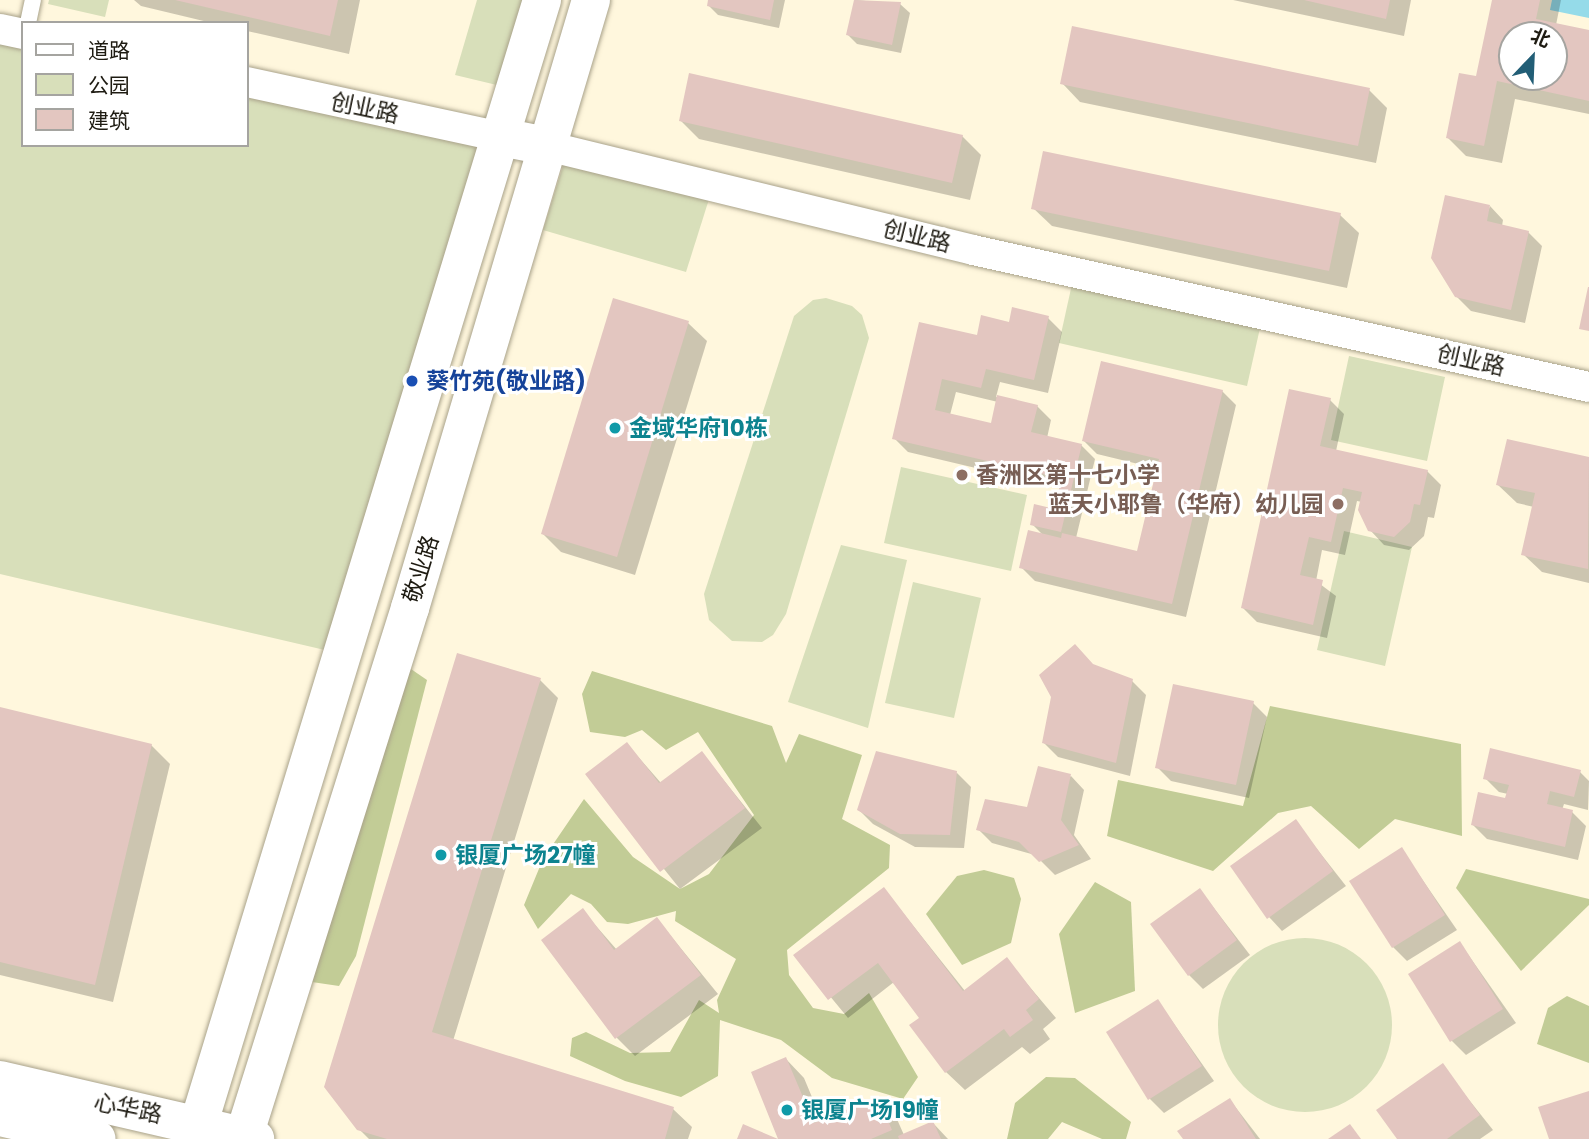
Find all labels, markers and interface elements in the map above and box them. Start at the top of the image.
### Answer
legend [21,21,248,147]
north arrow [1498,21,1568,91]
text: 北 [1527,22,1555,54]
text: 道路 [88,36,130,65]
text: 公园 [88,71,130,100]
street label: 创业路 [328,87,402,129]
text: 建筑 [88,106,130,135]
street label: 创业路 [880,214,954,258]
street label: 创业路 [1434,339,1508,381]
place label: 葵竹苑(敬业路) [426,367,586,395]
marker: 葵竹苑(敬业路) [404,373,420,389]
place label: 金域华府10栋 [629,414,768,442]
marker: 金域华府10栋 [607,420,623,436]
place label: 香洲区第十七小学 [976,461,1160,489]
marker: 香洲区第十七小学 [954,467,970,483]
place label: 蓝天小耶鲁（华府）幼儿园 [1048,490,1324,518]
marker: 蓝天小耶鲁（华府）幼儿园 [1330,496,1346,512]
street label: 敬业路 [398,532,444,606]
place label: 银厦广场27幢 [455,841,595,869]
marker: 银厦广场27幢 [433,847,449,863]
street label: 心华路 [91,1087,165,1129]
place label: 银厦广场19幢 [801,1096,939,1124]
marker: 银厦广场19幢 [779,1102,795,1118]

